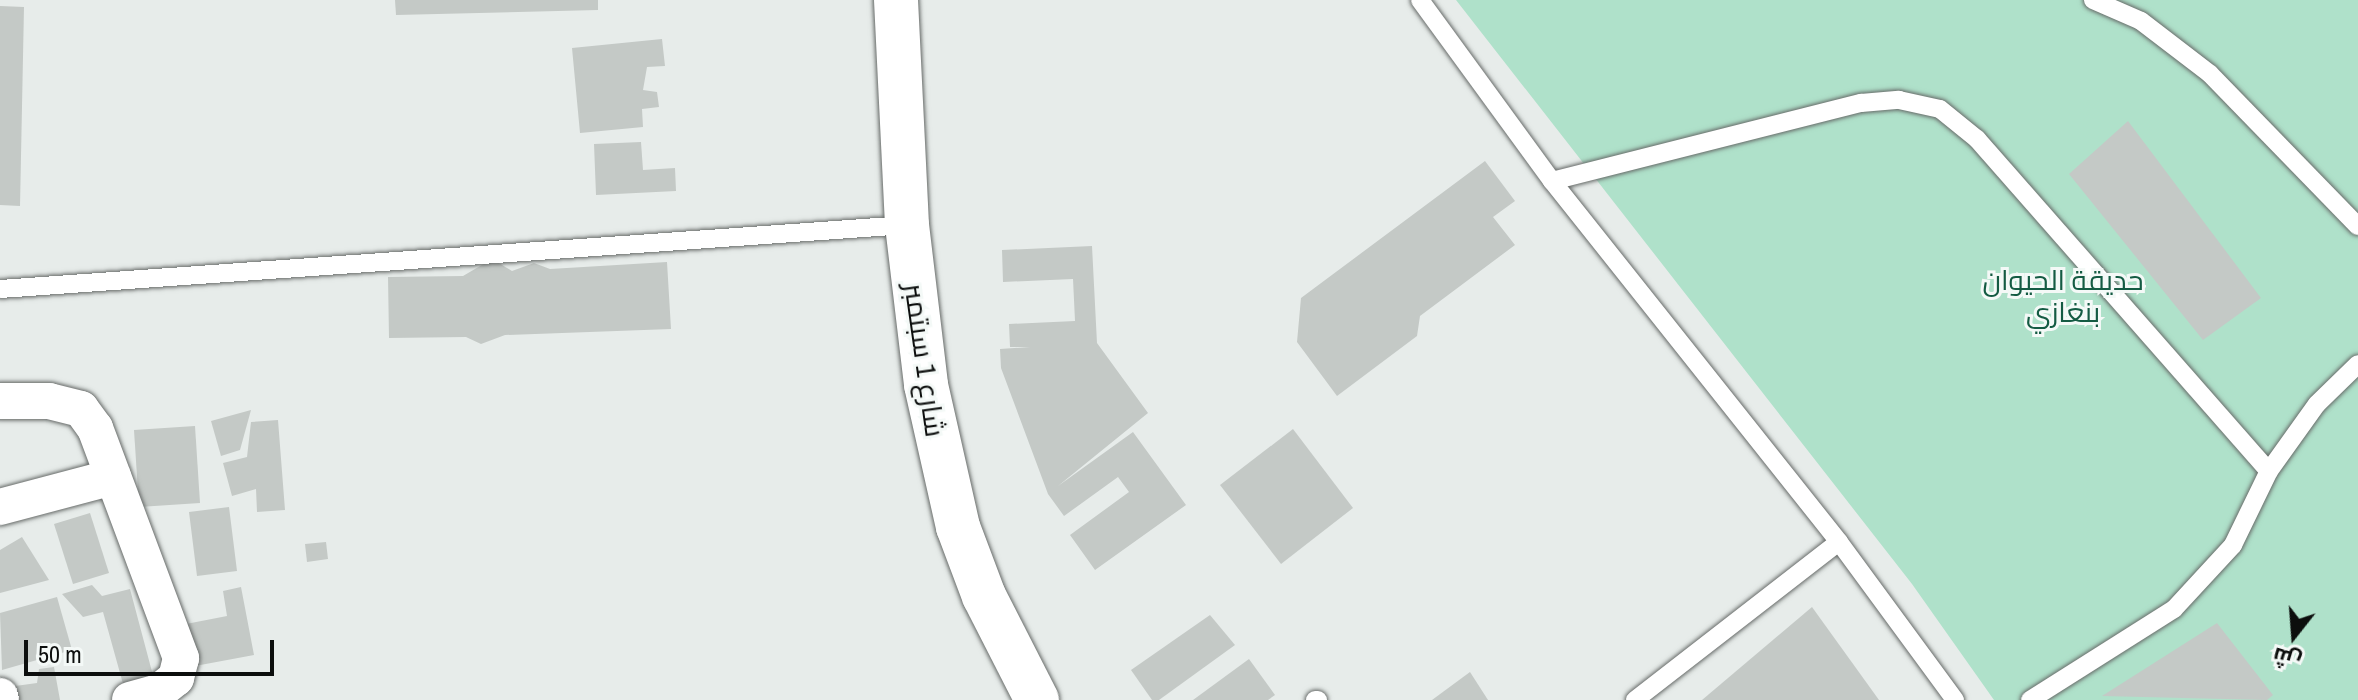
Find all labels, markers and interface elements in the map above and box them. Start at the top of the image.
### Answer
park label: حديقة الحيوان بنغازي [1982,263,2144,329]
street label: شارع 1 سبتمبر [898,281,952,439]
north arrow [2254,596,2334,676]
scale bar [28,624,278,674]
text: 50 m [38,638,82,670]
text: ش [2269,640,2305,677]

